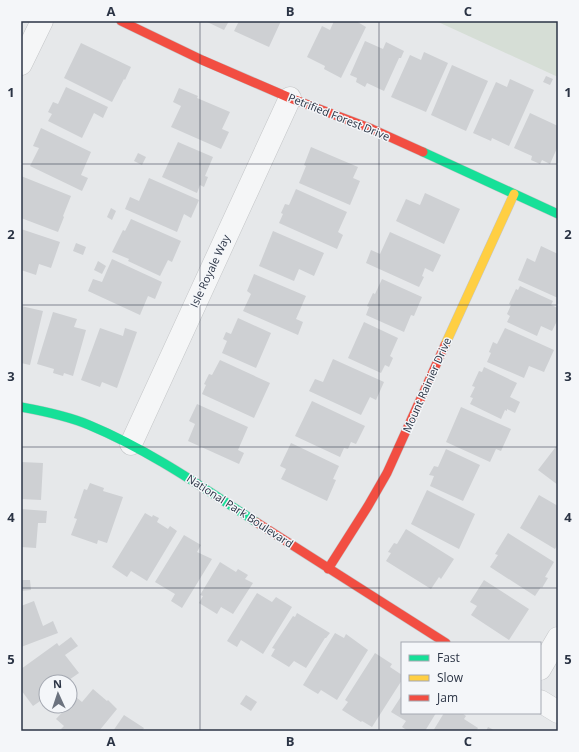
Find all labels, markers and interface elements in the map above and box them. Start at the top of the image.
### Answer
text: A [107,2,116,20]
text: B [286,2,295,20]
text: C [464,2,472,20]
text: 1 [7,83,15,101]
text: 1 [564,83,572,101]
street label: Petrified Forest Drive [286,89,392,144]
text: 2 [7,225,15,243]
text: 2 [564,225,572,243]
street label: Isle Royale Way [186,231,233,310]
street label: Mount Rainier Drive [399,335,454,435]
text: 3 [7,367,15,385]
text: 3 [564,367,572,385]
street label: National Park Boulevard [184,470,296,551]
text: 4 [7,508,15,526]
text: 4 [564,508,572,526]
legend [401,642,541,714]
text: Fast [437,649,460,666]
text: 5 [7,650,15,668]
text: 5 [564,650,572,668]
text: Slow [437,669,464,686]
north arrow [38,674,78,714]
text: N [53,676,62,691]
text: Jam [436,689,458,706]
text: A [107,732,116,750]
text: B [286,732,295,750]
text: C [464,732,472,750]

